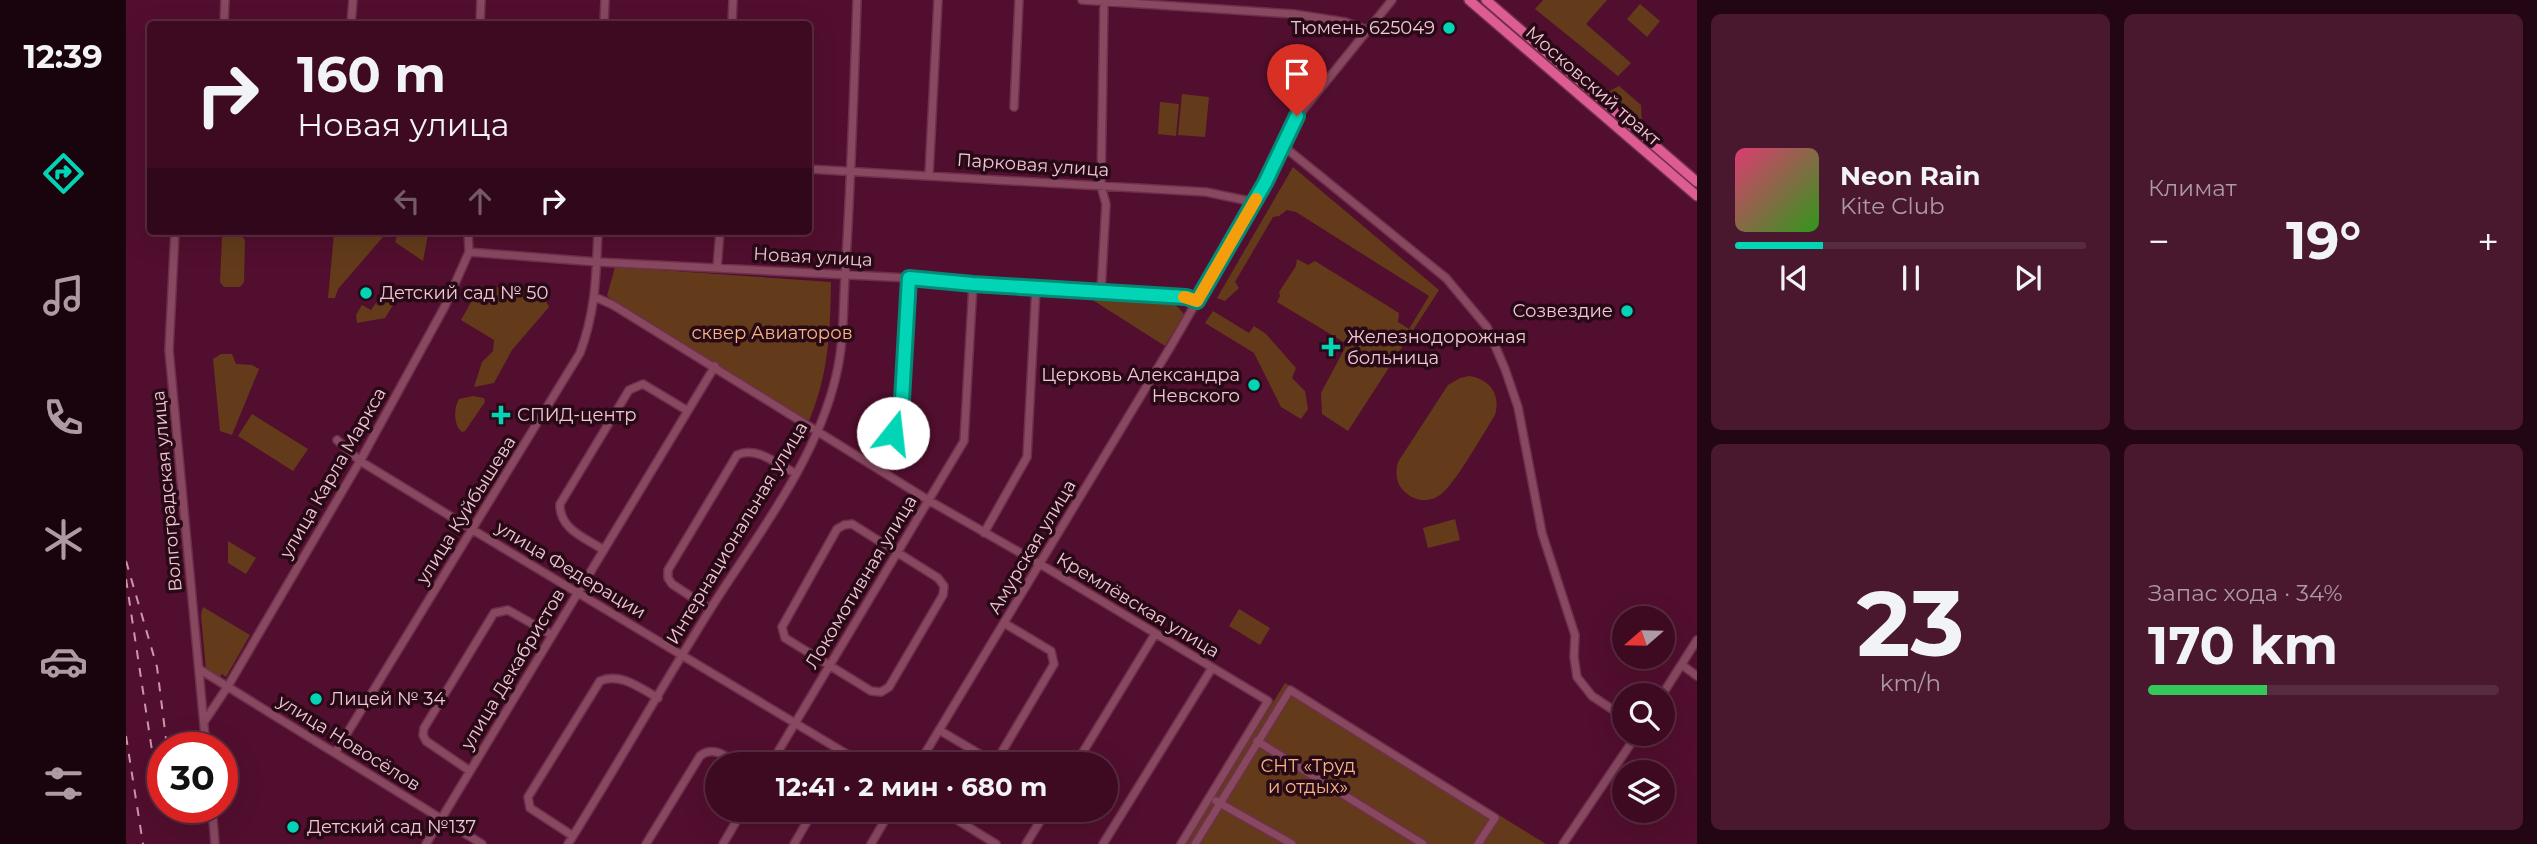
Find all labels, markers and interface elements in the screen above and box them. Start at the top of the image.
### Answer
place label: Тюмень 625049 [1291,17,1435,39]
marker: Тюмень 625049 [1441,20,1457,36]
street label: Московский тракт [1521,21,1665,151]
text: 12:39 [23,37,103,76]
pin [1267,44,1327,116]
text: 160 m [297,45,446,104]
icon: right [182,49,273,140]
icon: arrive [1278,55,1316,93]
text: Новая улица [297,105,509,144]
icon: directions [39,149,88,198]
street label: Парковая улица [956,149,1110,181]
text: Neon Rain [1840,160,1981,192]
text: Климат [2148,174,2237,202]
icon: left [388,182,426,220]
icon: ahead [461,182,499,220]
icon: right [534,182,572,220]
text: Kite Club [1840,192,1945,220]
text: 19° [2286,209,2361,272]
text: − [2148,218,2170,265]
text: + [2477,218,2499,265]
street label: Новая улица [753,243,873,271]
icon: previous [1775,259,1813,297]
icon: pause [1892,259,1930,297]
icon: next [2009,259,2047,297]
icon: music [39,271,88,320]
place label: Детский сад № 50 [380,282,548,304]
marker: Детский сад № 50 [358,285,374,301]
place label: Созвездие [1513,300,1613,322]
marker: Созвездие [1619,303,1635,319]
park label: сквер Авиаторов [691,322,853,344]
place label: Железнодорожная больница [1347,326,1526,369]
marker: Железнодорожная больница [1321,337,1341,357]
place label: Церковь Александра Невского [1041,364,1240,407]
marker: Церковь Александра Невского [1246,377,1262,393]
street label: улица Карла Маркса [275,384,391,563]
street label: Волгоградская улица [147,390,187,592]
icon: phone [39,393,88,442]
position arrow [856,396,930,470]
place label: СПИД-центр [517,404,637,426]
marker: СПИД-центр [491,405,511,425]
street label: Интернациональная улица [662,418,812,648]
street label: улица Куйбышева [411,432,521,589]
street label: Амурская улица [983,476,1081,618]
street label: Локомотивная улица [800,491,922,673]
icon: climate [39,515,88,564]
street label: улица Федерации [491,516,650,623]
street label: Кремлёвская улица [1052,548,1224,662]
text: 23 [1857,568,1964,679]
text: Запас хода · 34% [2148,579,2343,607]
street label: улица Декабристов [456,585,570,754]
north arrow [1612,606,1675,668]
map controls [1612,606,1675,823]
text: 170 km [2148,614,2338,677]
icon: car [39,637,88,686]
text: km/h [1880,669,1941,697]
button: search [1612,683,1675,746]
place label: Лицей № 34 [330,688,446,710]
street label: улица Новосёлов [273,690,424,796]
marker: Лицей № 34 [308,691,324,707]
speed limit sign: 30 [147,732,238,823]
park label: СНТ «Труд и отдых» [1260,755,1356,798]
icon: filters [39,759,88,808]
button: layers [1612,760,1675,823]
text: 12:41 · 2 мин · 680 m [776,771,1047,803]
place label: Детский сад №137 [307,816,476,838]
marker: Детский сад №137 [285,819,301,835]

